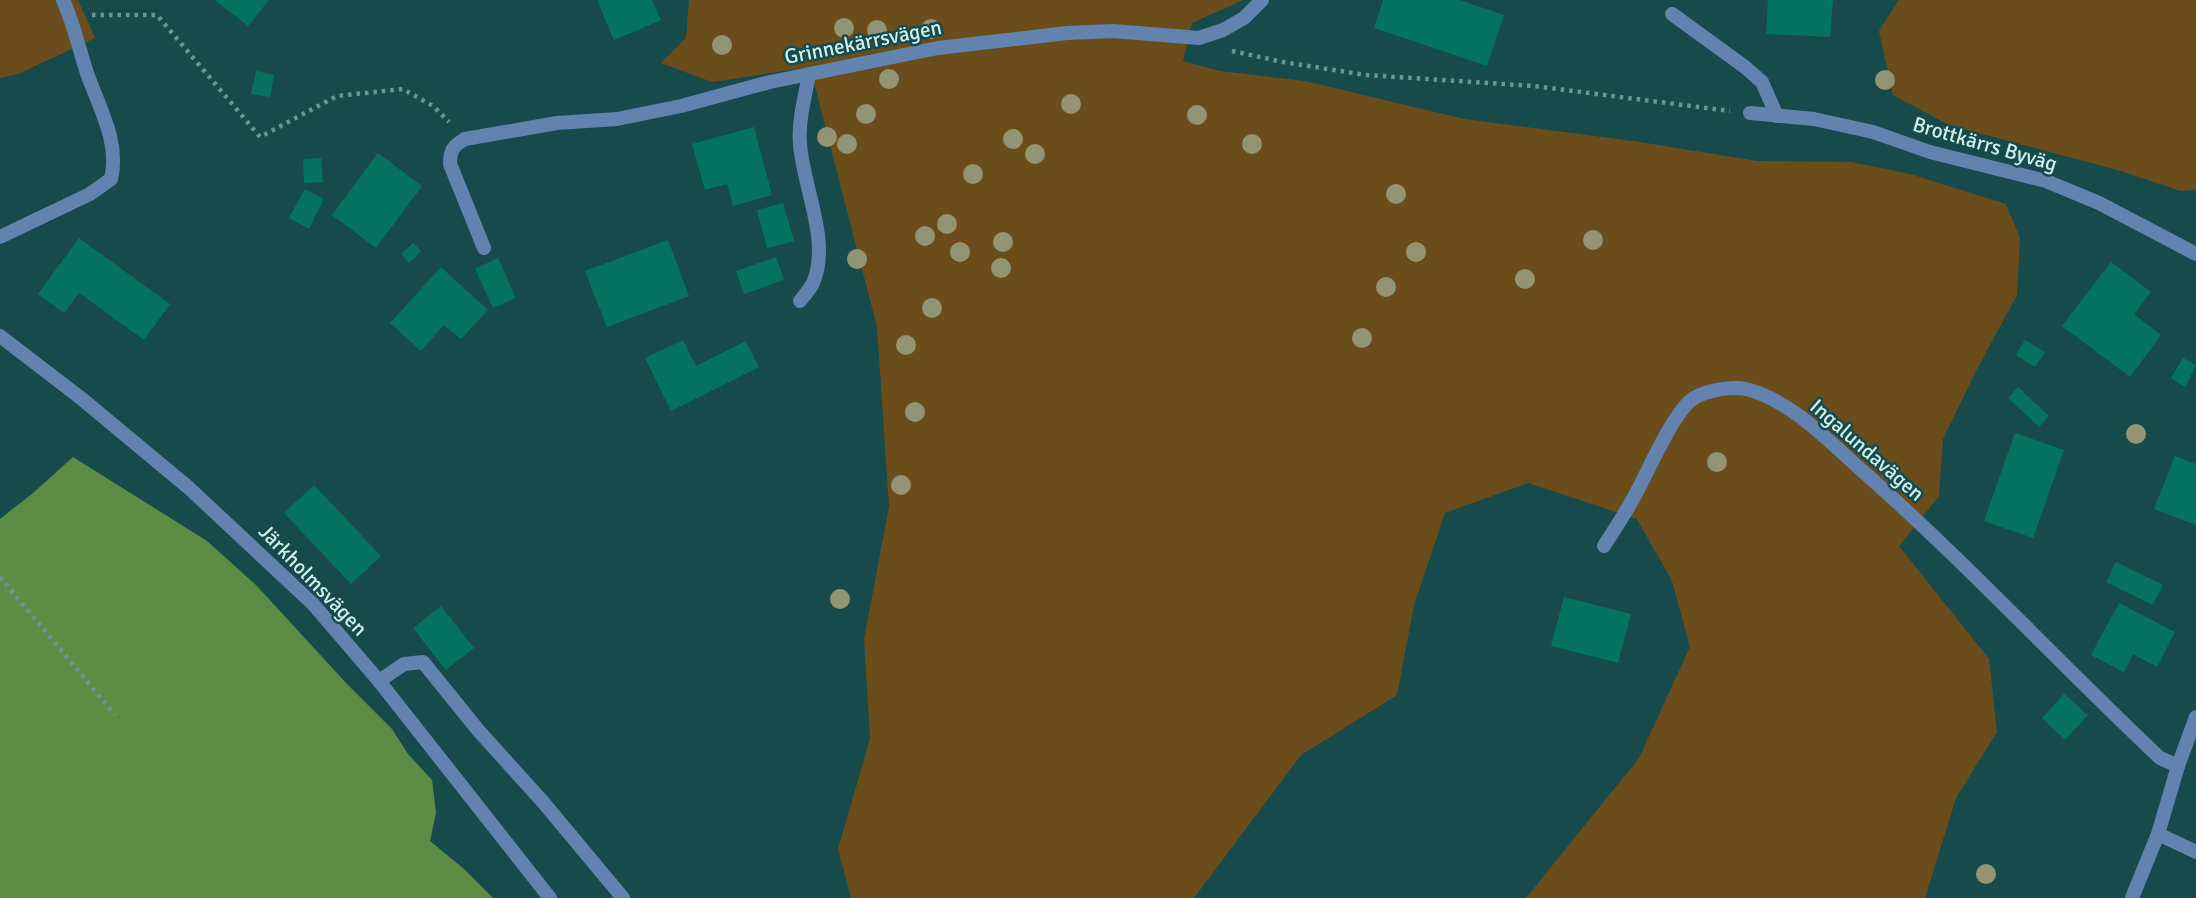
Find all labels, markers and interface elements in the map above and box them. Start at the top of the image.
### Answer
street label: Grinnekärrsvägen [782,14,944,70]
street label: Brottkärrs Byväg [1910,111,2060,177]
street label: Ingalundavägen [1805,393,1929,507]
street label: Järkholmsvägen [253,519,373,641]

